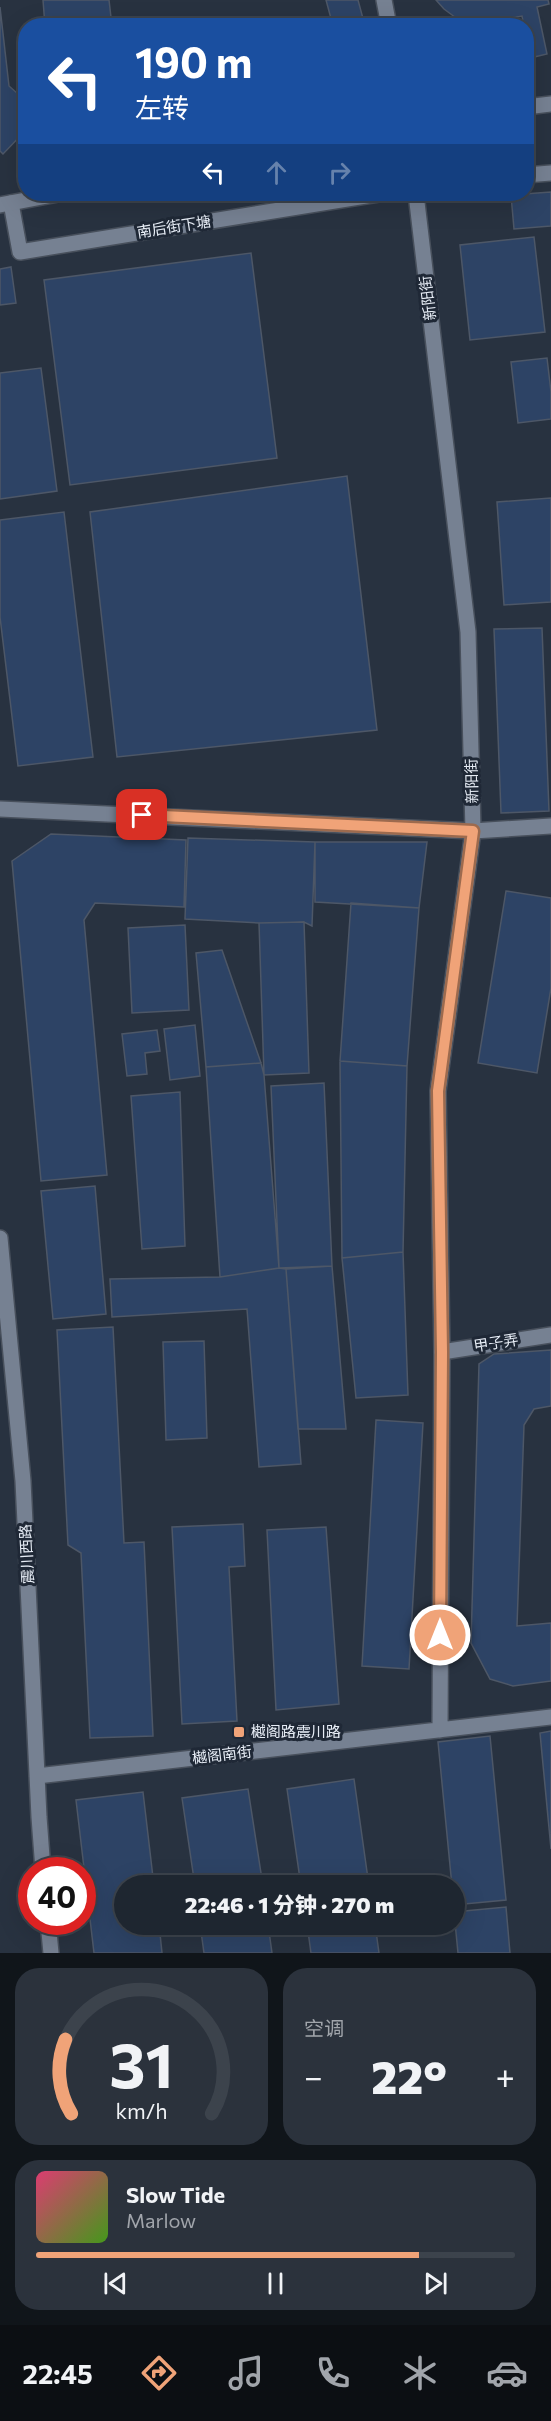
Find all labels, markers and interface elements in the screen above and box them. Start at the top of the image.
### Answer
text: 190 m [135,35,253,87]
icon: left [36,42,114,120]
text: 左转 [135,91,189,124]
icon: left [197,156,230,189]
icon: ahead [260,156,293,189]
icon: right [323,156,356,189]
street label: 南后街下塘 [135,211,212,241]
street label: 新阳街 [415,275,439,322]
street label: 新阳街 [462,758,480,804]
pin [116,789,167,840]
icon: arrive [125,798,158,831]
street label: 甲子弄 [472,1330,519,1354]
street label: 震川西路 [15,1524,37,1584]
position arrow [408,1603,472,1667]
place label: 樾阁路震川路 [251,1722,341,1740]
marker: 樾阁路震川路 [232,1725,246,1739]
street label: 樾阁南街 [191,1741,253,1767]
speed limit sign: 40 [18,1857,96,1935]
text: 22:46 · 1 分钟 · 270 m [185,1891,394,1918]
text: 空调 [304,2016,344,2040]
text: 31 [109,2025,174,2101]
text: 22° [371,2048,447,2103]
text: − [304,2055,323,2096]
text: + [496,2055,515,2096]
text: km/h [115,2097,168,2123]
text: Slow Tide [126,2181,225,2208]
text: Marlow [126,2208,196,2232]
icon: previous [99,2267,132,2300]
icon: pause [259,2267,292,2300]
icon: next [419,2267,452,2300]
icon: directions [138,2352,180,2394]
icon: music [225,2352,267,2394]
icon: phone [312,2352,354,2394]
icon: climate [399,2352,441,2394]
icon: car [486,2352,528,2394]
text: 22:45 [23,2357,93,2390]

